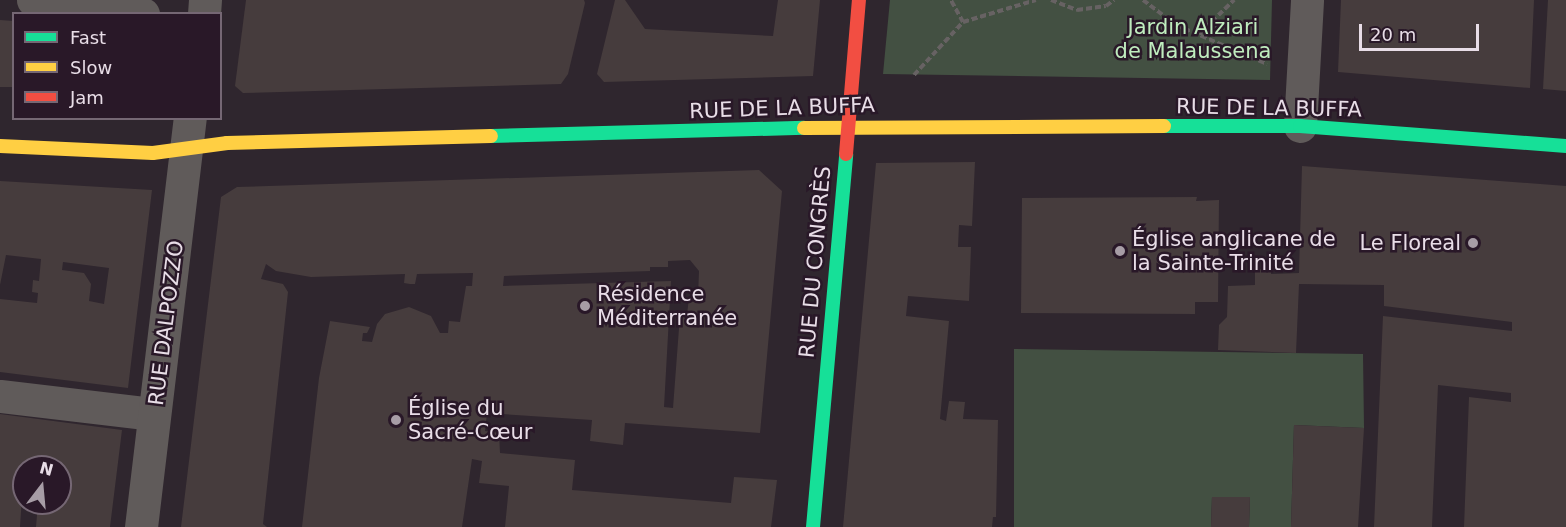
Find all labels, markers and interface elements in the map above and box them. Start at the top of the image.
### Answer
legend [12,12,222,120]
scale bar [1362,12,1482,50]
park label: Jardin Alziari de Malaussena [1115,14,1271,64]
text: 20 m [1370,24,1416,45]
text: Fast [70,27,106,48]
text: Slow [70,57,112,78]
text: Jam [70,87,104,108]
street label: RUE DE LA BUFFA [689,92,875,124]
street label: RUE DE LA BUFFA [1176,94,1362,122]
street label: RUE DU CONGRÈS [794,165,836,359]
place label: Église anglicane de la Sainte-Trinité [1132,226,1336,276]
place label: Le Floreal [1360,230,1461,256]
marker: Le Floreal [1466,236,1480,250]
street label: RUE DALPOZZO [143,239,189,407]
marker: Église anglicane de la Sainte-Trinité [1113,244,1127,258]
place label: Résidence Méditerranée [597,281,737,331]
marker: Résidence Méditerranée [578,299,592,313]
place label: Église du Sacré-Cœur [408,395,533,445]
marker: Église du Sacré-Cœur [389,413,403,427]
north arrow [12,455,72,515]
text: N [37,458,56,480]

